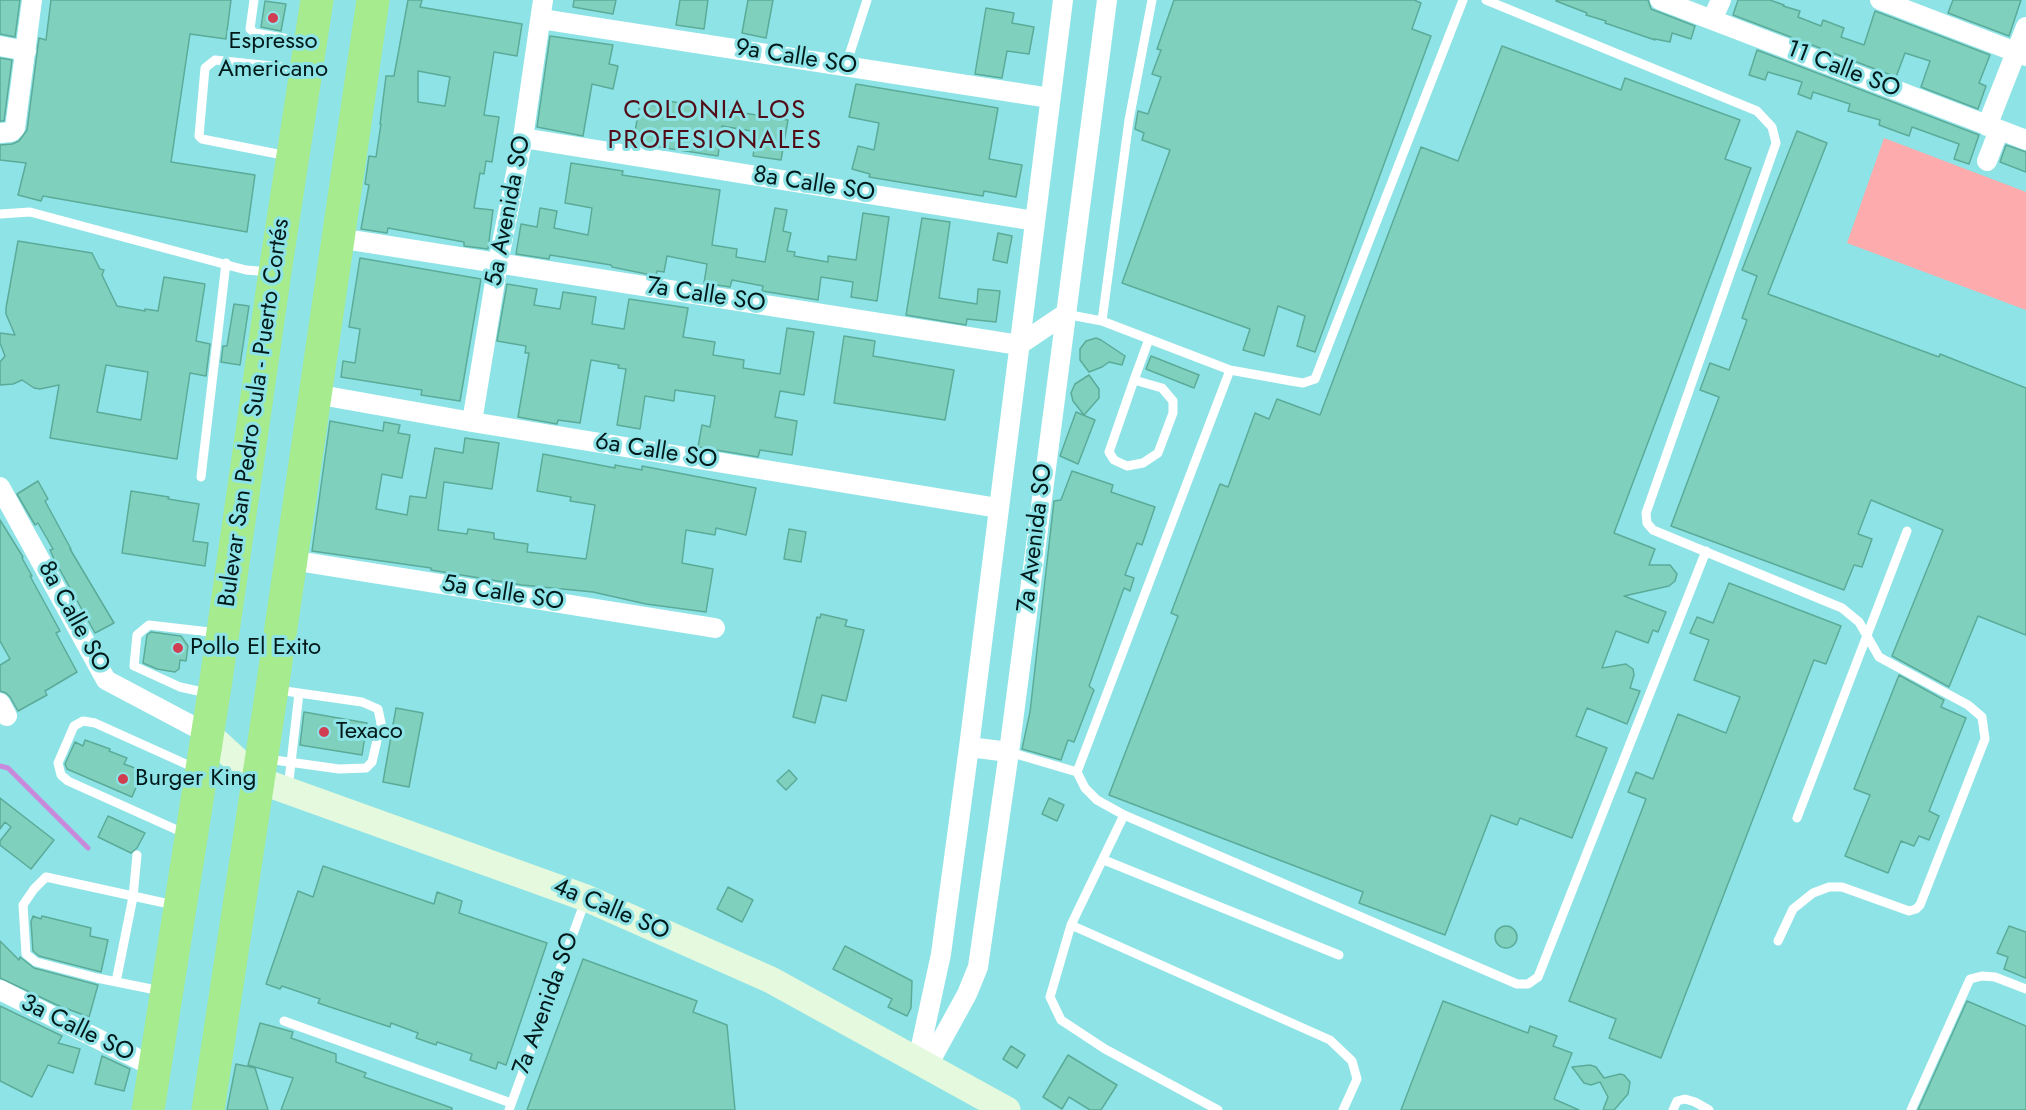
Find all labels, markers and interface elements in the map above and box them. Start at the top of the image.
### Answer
marker: Espresso Americano [266,11,280,25]
place label: Espresso Americano [218,28,328,84]
street label: 9a Calle SO [733,34,859,82]
street label: 11 Calle SO [1782,35,1904,105]
district label: COLONIA LOS PROFESIONALES [608,96,822,158]
street label: 5a Avenida SO [480,133,538,289]
street label: 8a Calle SO [751,161,877,209]
street label: Bulevar San Pedro Sula - Puerto Cortés [213,217,297,609]
street label: 7a Calle SO [645,272,767,320]
street label: 6a Calle SO [593,428,719,476]
street label: 7a Avenida SO [1013,462,1059,614]
street label: 8a Calle SO [31,556,115,678]
street label: 5a Calle SO [440,570,566,618]
place label: Pollo El Exito [190,634,321,662]
marker: Pollo El Exito [171,641,185,655]
place label: Texaco [336,718,403,746]
marker: Texaco [317,725,331,739]
place label: Burger King [135,765,256,793]
marker: Burger King [116,772,130,786]
street label: 4a Calle SO [549,873,673,947]
street label: 7a Avenida SO [508,929,586,1079]
street label: 3a Calle SO [16,989,138,1069]

